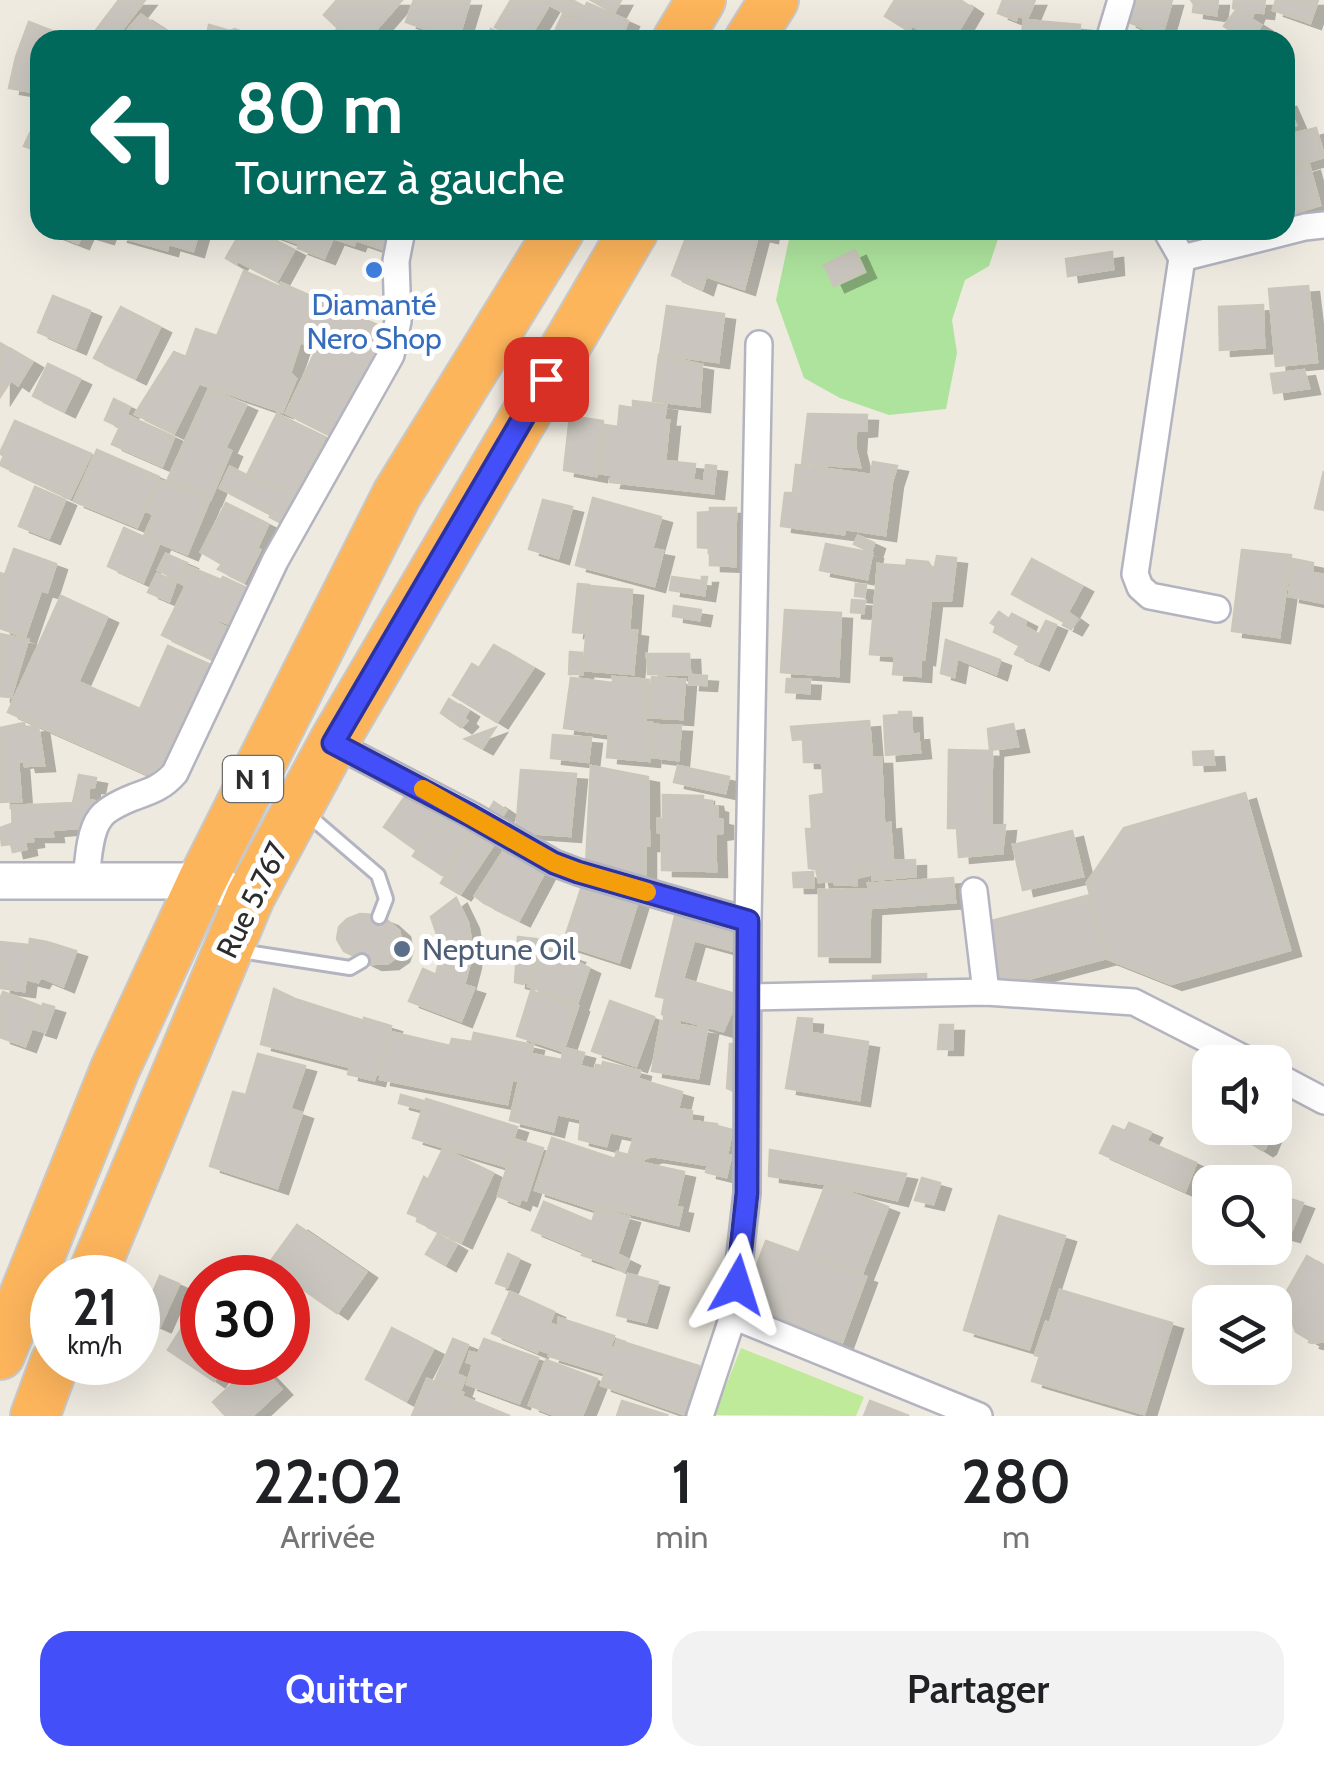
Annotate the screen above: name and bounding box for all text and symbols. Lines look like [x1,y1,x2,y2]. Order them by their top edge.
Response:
text: 80 m [235,65,403,151]
icon: left [70,70,200,200]
text: Tournez à gauche [235,151,565,205]
marker: Diamanté Nero Shop [363,259,385,281]
place label: Diamanté Nero Shop [306,286,442,357]
pin [504,337,589,422]
icon: arrive [519,352,574,407]
road number: N 1 [223,756,283,802]
street label: Rue 5.767 [208,836,296,964]
place label: Neptune Oil [422,931,576,968]
marker: Neptune Oil [391,938,413,960]
map controls [1192,1045,1292,1385]
button: sound [1192,1045,1292,1145]
button: search [1192,1165,1292,1265]
position arrow [685,1233,789,1337]
speed limit sign: 30 [180,1255,310,1385]
text: 21 [73,1277,117,1338]
button: layers [1192,1285,1292,1385]
text: km/h [68,1330,122,1360]
text: 22:02 [253,1445,403,1518]
text: 1 [671,1445,693,1518]
text: 280 [961,1445,1071,1518]
text: Arrivée [280,1517,375,1556]
text: min [656,1517,708,1556]
text: m [1002,1517,1030,1556]
button: Quitter [40,1631,652,1746]
button: Partager [672,1631,1284,1746]

